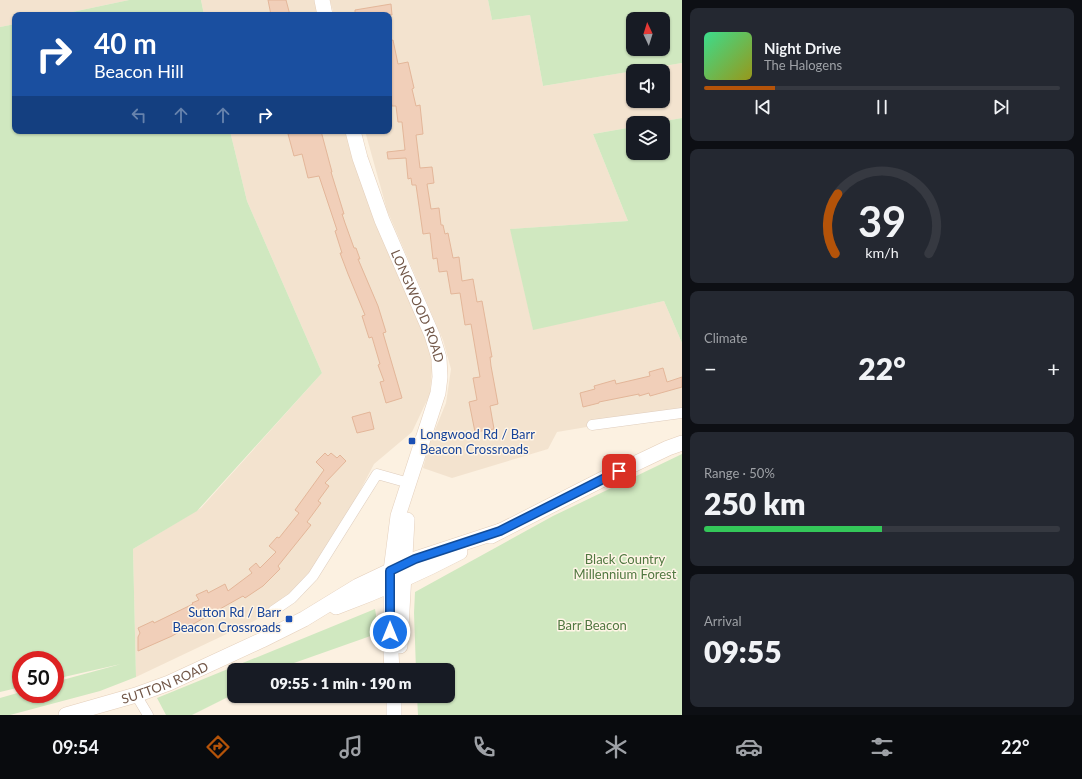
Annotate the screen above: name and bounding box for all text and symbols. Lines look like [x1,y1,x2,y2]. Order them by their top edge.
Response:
north arrow [626,12,670,56]
map controls [626,12,670,160]
text: 40 m [94,26,157,60]
icon: right [28,28,80,80]
text: Night Drive [764,39,841,57]
text: The Halogens [764,57,842,73]
text: Beacon Hill [94,60,184,82]
button: sound [626,64,670,108]
icon: previous [752,96,774,118]
icon: pause [871,96,893,118]
icon: next [990,96,1012,118]
icon: left [128,104,150,126]
icon: ahead [170,104,192,126]
icon: ahead [212,104,234,126]
icon: right [254,104,276,126]
button: layers [626,116,670,160]
text: 39 [858,196,906,246]
text: km/h [865,244,899,261]
street label: LONGWOOD ROAD [388,247,448,364]
text: Climate [704,330,747,346]
text: 22° [858,350,906,386]
text: − [704,355,717,382]
text: + [1047,355,1060,382]
place label: Longwood Rd / Barr Beacon Crossroads [420,426,535,457]
marker: Longwood Rd / Barr Beacon Crossroads [407,436,417,446]
pin [602,454,636,488]
icon: arrive [608,460,630,482]
text: Range · 50% [704,465,775,481]
text: 250 km [704,485,805,521]
park label: Black Country Millennium Forest [574,551,677,582]
place label: Sutton Rd / Barr Beacon Crossroads [172,604,281,635]
position arrow [369,611,411,653]
text: Arrival [704,613,741,629]
marker: Sutton Rd / Barr Beacon Crossroads [284,614,294,624]
park label: Barr Beacon [557,617,627,633]
text: 09:55 [704,633,782,669]
speed limit sign: 50 [12,651,64,703]
street label: SUTTON ROAD [119,658,211,707]
text: 09:55 · 1 min · 190 m [270,674,412,692]
icon: directions [204,733,232,761]
icon: music [337,733,365,761]
icon: phone [470,733,498,761]
icon: climate [602,733,630,761]
icon: car [735,733,763,761]
icon: filters [868,733,896,761]
text: 09:54 [52,736,99,758]
text: 22° [1001,736,1029,758]

